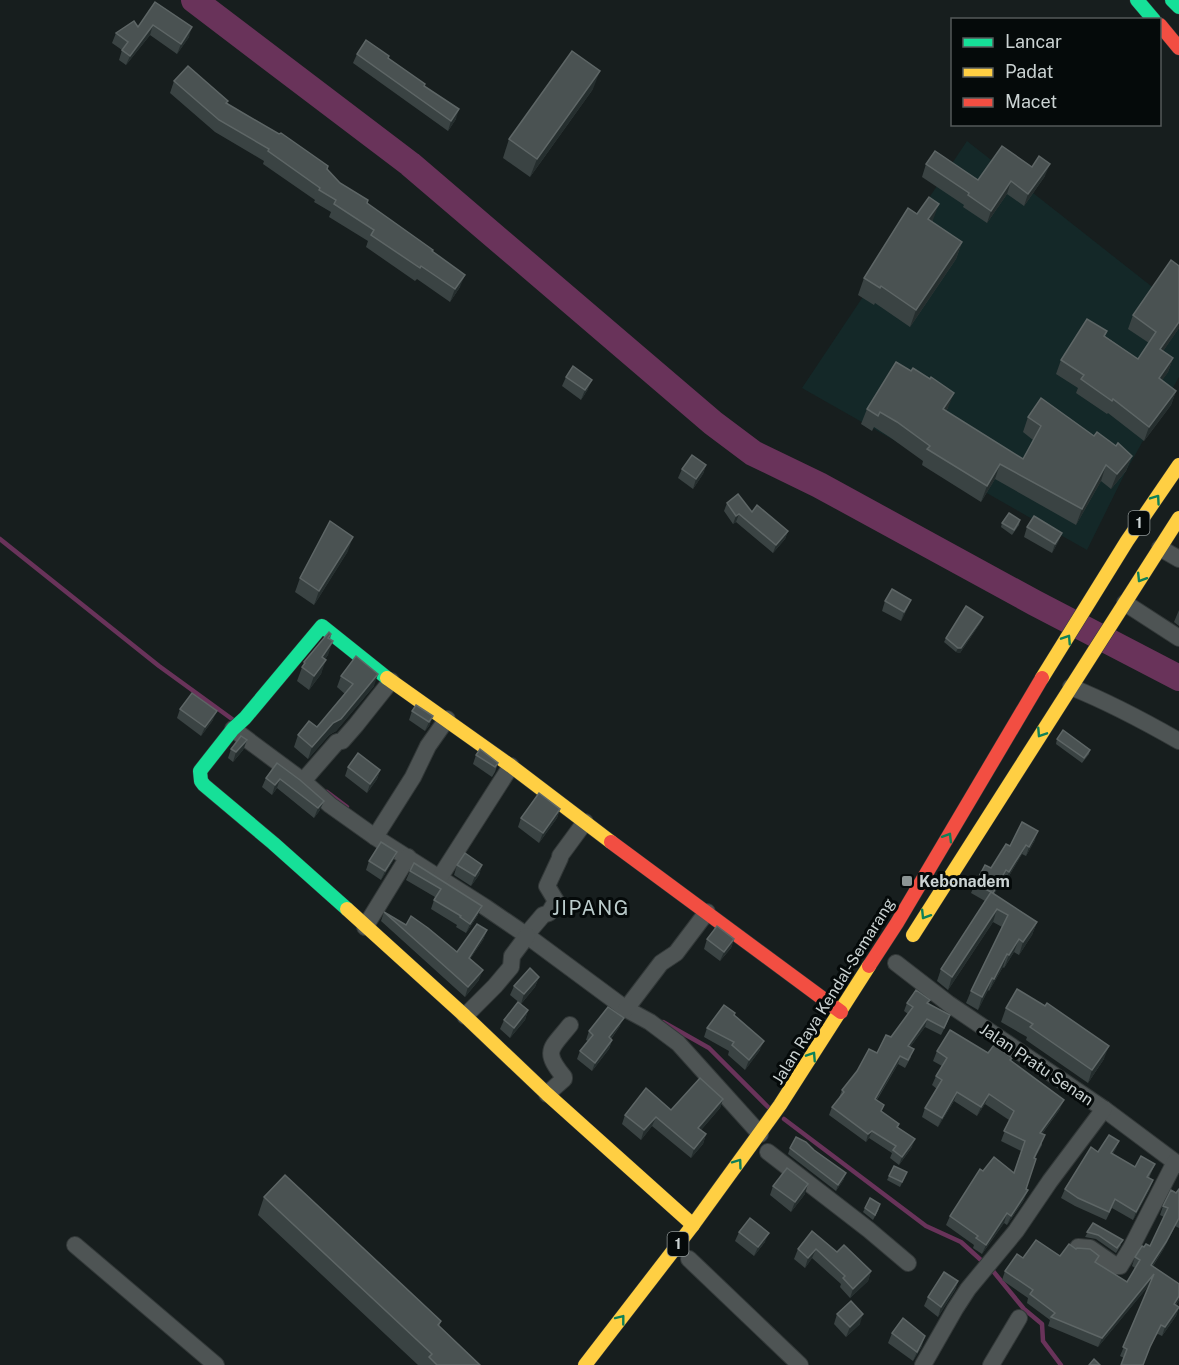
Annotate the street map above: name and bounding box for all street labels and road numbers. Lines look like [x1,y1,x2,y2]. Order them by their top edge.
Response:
road number: 1 [1128,511,1150,535]
street label: Jalan Raya Kendal-Semarang [768,895,899,1088]
street label: Jalan Pratu Senan [976,1019,1097,1109]
road number: 1 [668,1232,688,1256]

